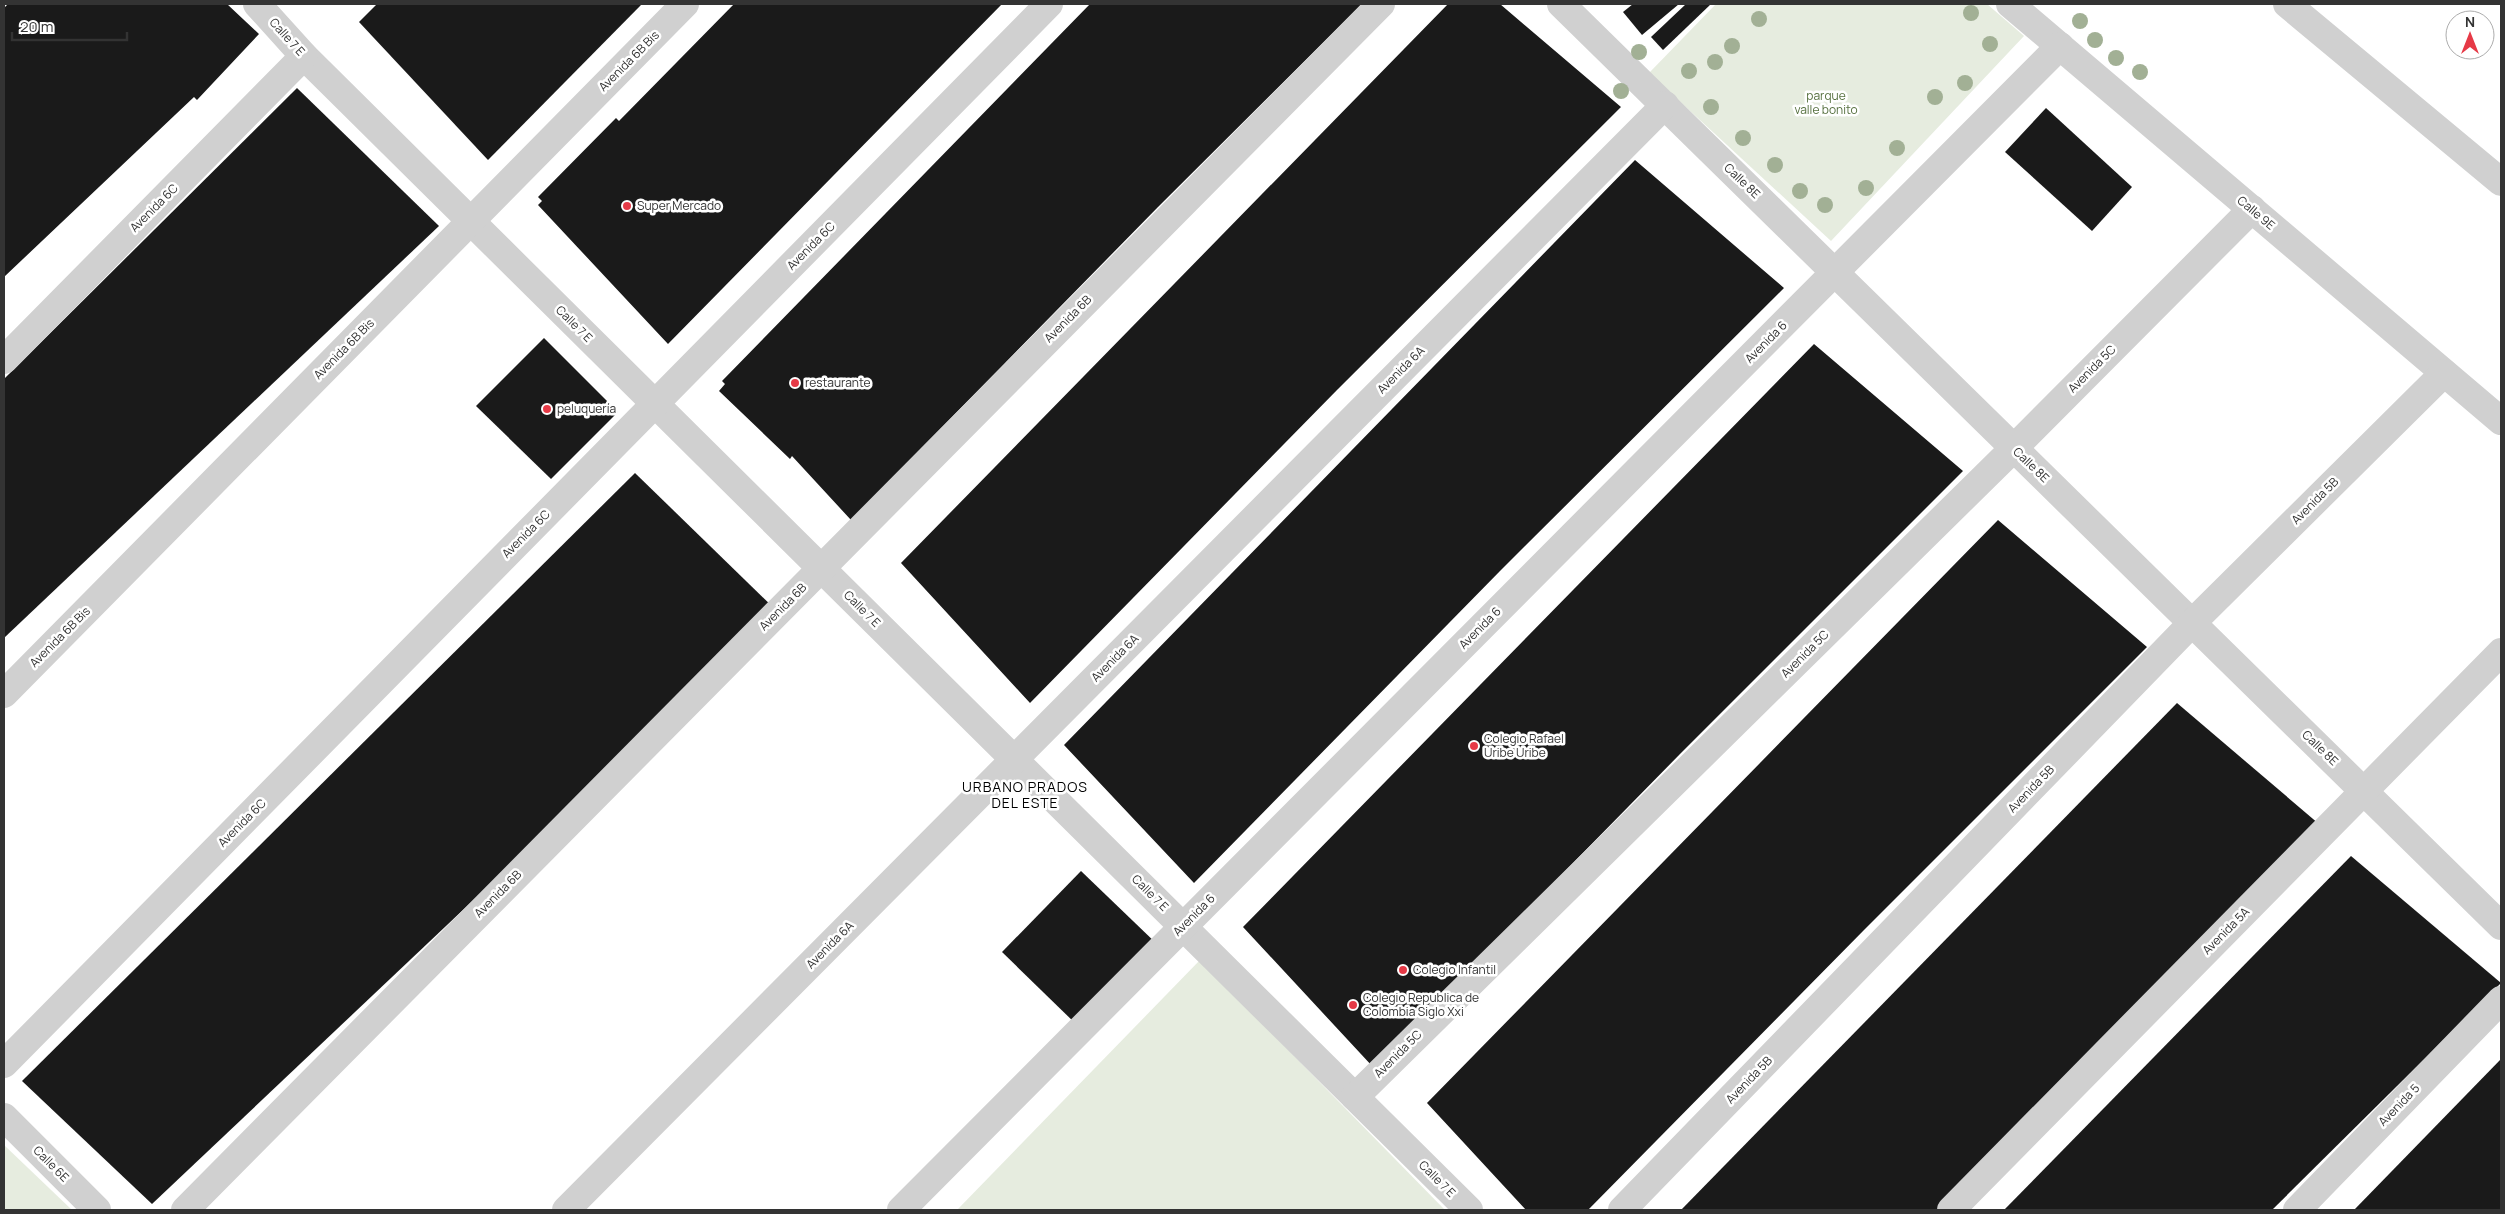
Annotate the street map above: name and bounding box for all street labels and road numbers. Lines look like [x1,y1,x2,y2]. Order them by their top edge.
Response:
street label: Calle 7 E [266,14,309,59]
street label: Avenida 6B Bis [594,26,663,95]
street label: Calle 8E [1721,159,1764,202]
street label: Avenida 6C [126,179,182,236]
street label: Calle 9E [2234,192,2279,234]
street label: Avenida 6C [783,217,839,274]
street label: Avenida 6B [1040,291,1095,346]
street label: Calle 7 E [552,302,597,346]
street label: Avenida 6B Bis [309,314,378,383]
street label: Avenida 6 [1741,317,1791,367]
street label: Avenida 5C [2064,341,2120,396]
street label: Avenida 6A [1373,342,1428,397]
street label: Calle 8E [2010,443,2053,486]
street label: Avenida 5B [2287,473,2342,528]
street label: Avenida 6C [498,505,554,562]
street label: Avenida 6B [755,579,810,634]
street label: Calle 7 E [840,587,885,631]
street label: Avenida 6B Bis [25,602,94,671]
street label: Avenida 6 [1455,603,1505,653]
street label: Avenida 5C [1777,626,1833,681]
street label: Avenida 6A [1087,630,1142,685]
street label: Calle 8E [2299,726,2342,769]
street label: Avenida 5B [2004,761,2058,816]
street label: Avenida 6C [214,794,270,851]
street label: Avenida 6B [470,866,525,921]
street label: Calle 7 E [1128,871,1173,915]
street label: Avenida 6 [1169,890,1219,940]
street label: Avenida 5A [2198,903,2253,958]
street label: Avenida 6A [802,917,857,972]
street label: Avenida 5C [1370,1026,1426,1081]
street label: Avenida 5B [1722,1052,1776,1107]
street label: Avenida 5 [2374,1080,2423,1130]
street label: Calle 6E [30,1142,73,1186]
street label: Calle 7 E [1415,1157,1460,1201]

